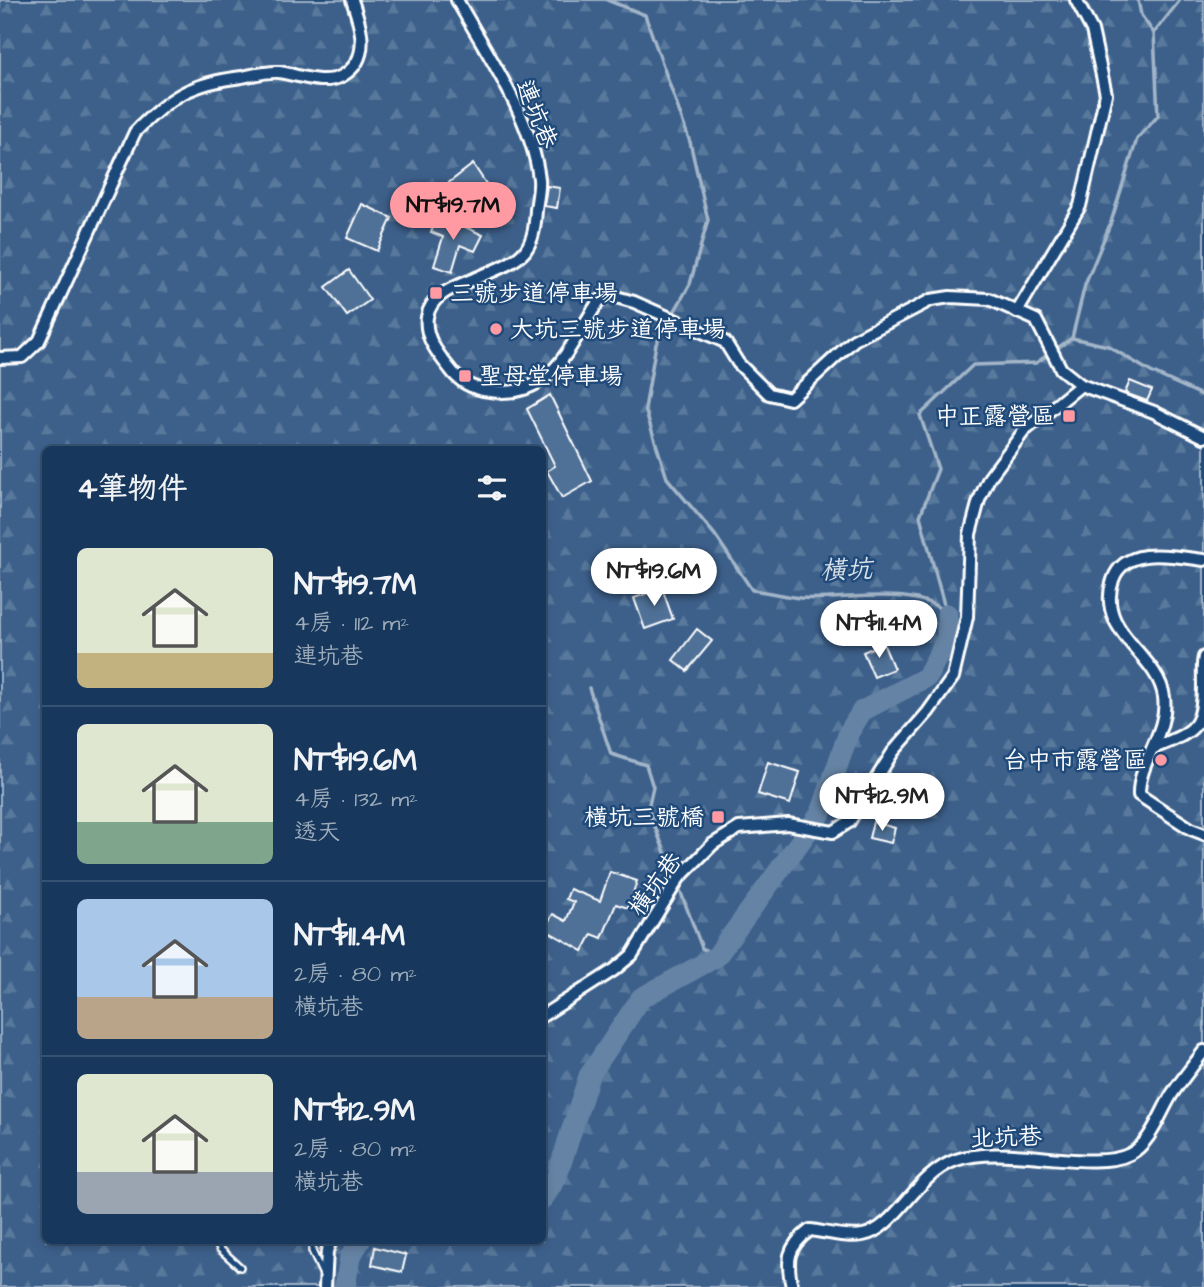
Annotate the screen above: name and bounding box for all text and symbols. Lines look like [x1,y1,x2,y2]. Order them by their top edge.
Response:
street label: 連坑巷 [507,75,565,154]
pin: NT$19.7M [381,182,525,242]
text: NT$19.7M [406,189,500,221]
place label: 三號步道停車場 [450,277,618,311]
marker: 三號步道停車場 [428,285,444,301]
place label: 大坑三號步道停車場 [510,313,726,347]
marker: 大坑三號步道停車場 [488,321,504,337]
place label: 聖母堂停車場 [479,360,623,394]
marker: 聖母堂停車場 [457,368,473,384]
place label: 中正露營區 [935,400,1055,434]
marker: 中正露營區 [1061,408,1077,424]
text: 4筆物件 [77,468,187,510]
icon: filters [473,469,511,507]
pin: NT$19.6M [582,548,726,608]
water label: 橫坑 [820,551,875,588]
text: NT$19.6M [607,555,701,587]
text: NT$19.7M [294,564,417,606]
icon: home [133,576,217,660]
pin: NT$11.4M [807,600,951,660]
text: 4房 · 112 m² [294,607,409,639]
text: NT$11.4M [836,607,922,639]
text: 連坑巷 [294,640,363,672]
text: NT$19.6M [294,740,417,782]
place label: 台中市露營區 [1003,744,1147,778]
icon: home [133,752,217,836]
marker: 台中市露營區 [1153,752,1169,768]
pin: NT$12.9M [810,774,954,833]
text: NT$12.9M [835,780,929,812]
text: 4房 · 132 m² [294,783,418,815]
place label: 橫坑三號橋 [584,801,704,835]
marker: 橫坑三號橋 [710,809,726,825]
text: 透天 [294,816,340,848]
street label: 橫坑巷 [621,845,691,924]
text: NT$11.4M [294,915,405,957]
icon: home [133,927,217,1011]
text: 2房 · 80 m² [294,958,417,990]
text: 橫坑巷 [294,991,363,1023]
text: NT$12.9M [294,1090,415,1132]
icon: home [133,1102,217,1186]
street label: 北坑巷 [969,1120,1043,1156]
text: 2房 · 80 m² [294,1133,417,1165]
text: 橫坑巷 [294,1166,363,1198]

